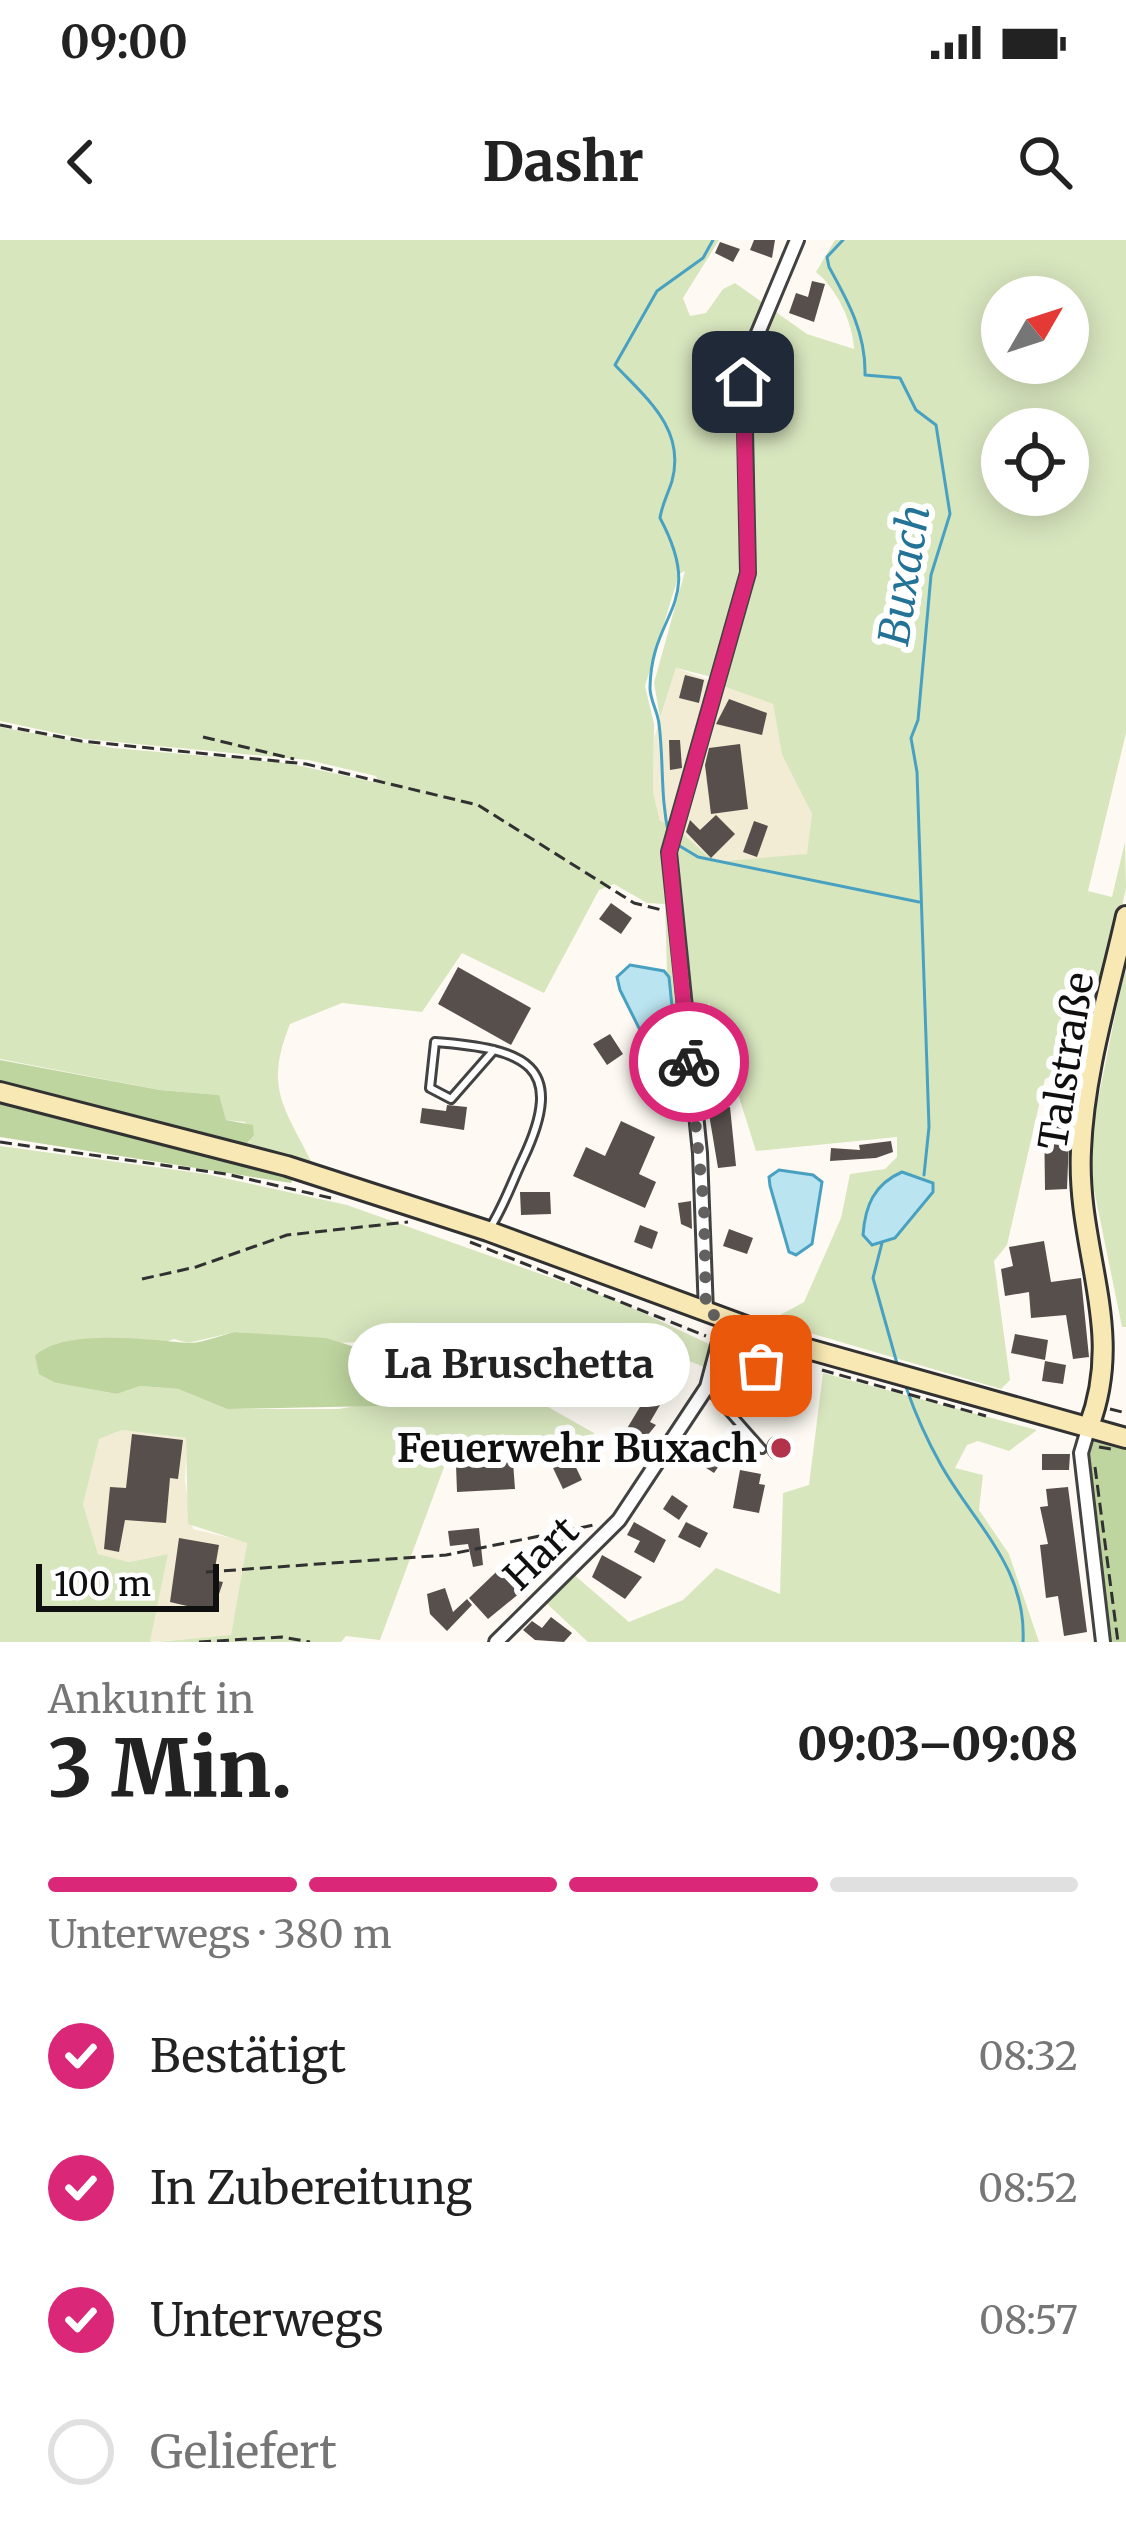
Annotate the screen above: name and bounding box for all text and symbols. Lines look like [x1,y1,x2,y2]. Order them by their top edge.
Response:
text: 09:00 [60,14,188,70]
text: Dashr [482,128,644,196]
icon: back [48,129,114,195]
icon: search [1012,129,1078,195]
north arrow [981,276,1089,384]
map controls [981,276,1089,516]
pin [692,331,794,433]
icon: home [710,349,776,415]
button: locate [981,408,1089,516]
water label: Buxach [867,501,941,649]
street label: Talstraße [1028,969,1105,1153]
courier [629,1002,749,1122]
icon: bike [656,1029,722,1095]
pin [710,1315,812,1417]
callout: La Bruschetta [347,1324,689,1408]
icon: bag [728,1333,794,1399]
text: La Bruschetta [384,1340,654,1389]
place label: Feuerwehr Buxach [397,1424,757,1473]
marker: Feuerwehr Buxach [768,1435,794,1461]
street label: Hart [494,1506,589,1600]
scale bar [36,1558,219,1611]
text: 100 m [54,1564,151,1605]
text: Ankunft in [48,1675,254,1724]
text: 09:03–09:08 [797,1716,1078,1772]
text: 3 Min. [48,1720,293,1818]
text: Unterwegs · 380 m [48,1910,392,1959]
icon: check [48,2023,114,2089]
text: Bestätigt [150,2028,346,2084]
text: 08:32 [978,2032,1078,2081]
icon: check [48,2155,114,2221]
text: In Zubereitung [150,2160,472,2216]
text: 08:52 [978,2164,1078,2213]
icon: check [48,2287,114,2353]
text: Unterwegs [150,2292,384,2348]
text: 08:57 [979,2296,1078,2345]
text: Geliefert [150,2424,337,2480]

